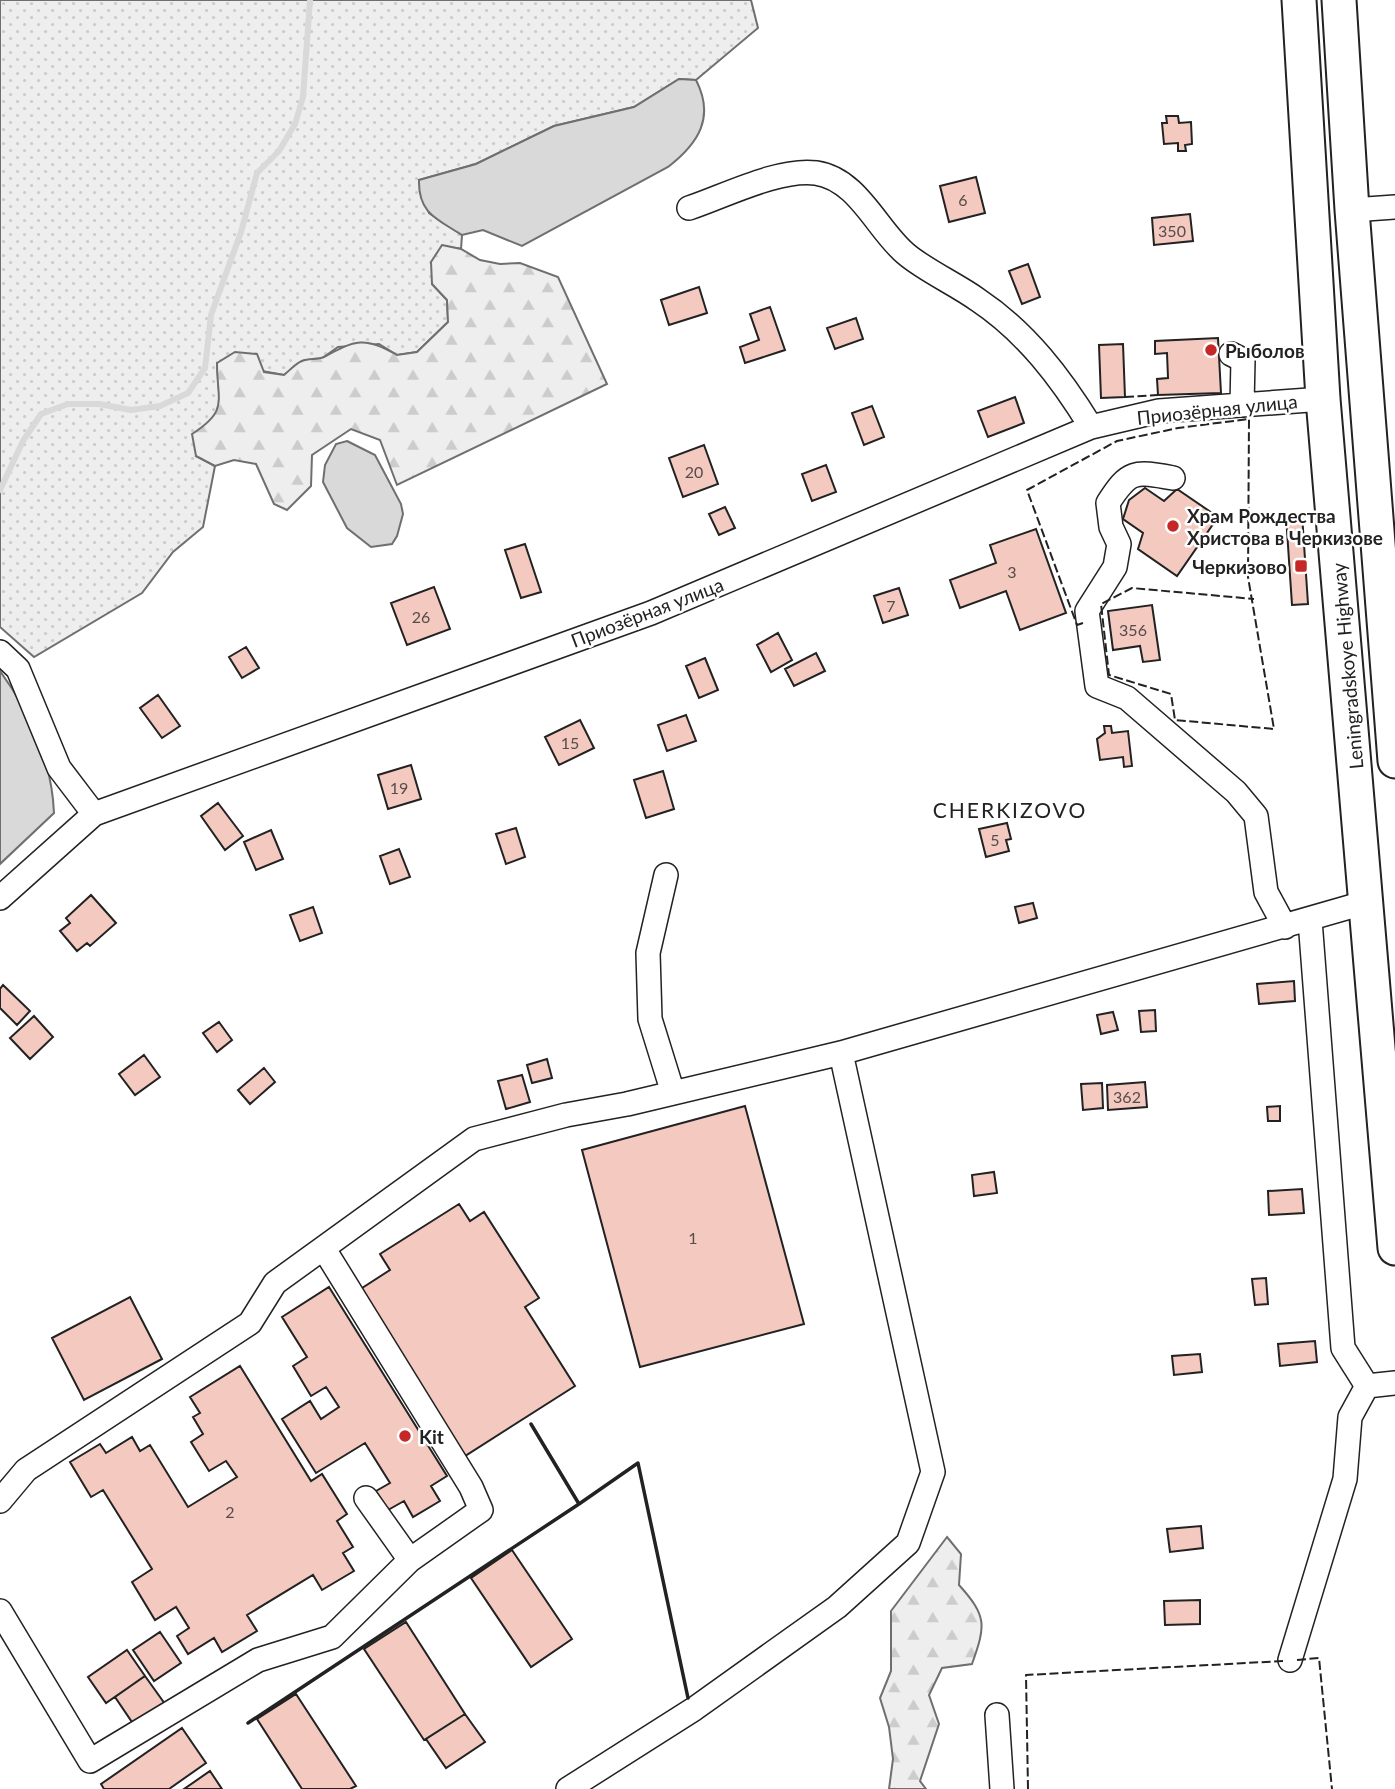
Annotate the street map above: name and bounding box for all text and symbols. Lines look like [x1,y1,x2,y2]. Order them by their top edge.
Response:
house number: 6 [958,190,968,209]
house number: 350 [1158,221,1186,240]
place label: Рыболов [1225,339,1304,362]
marker: Рыболов [1203,342,1219,358]
street label: Приозёрная улица [1136,389,1298,429]
house number: 20 [685,462,703,481]
place label: Храм Рождества Христова в Черкизове [1187,504,1383,549]
marker: Храм Рождества Христова в Черкизове [1165,518,1181,534]
place label: Черкизово [1192,555,1287,578]
marker: Черкизово [1293,558,1309,574]
house number: 3 [1007,562,1017,581]
street label: Leningradskoye Highway [1327,562,1367,770]
street label: Приозёрная улица [568,572,726,652]
house number: 7 [886,596,896,615]
house number: 26 [412,607,430,626]
house number: 356 [1119,620,1147,639]
house number: 15 [561,733,579,752]
house number: 19 [390,778,408,797]
district label: CHERKIZOVO [933,797,1087,822]
house number: 5 [990,830,1000,849]
house number: 362 [1113,1087,1141,1106]
house number: 1 [688,1228,698,1247]
place label: Kit [419,1425,444,1448]
marker: Kit [397,1428,413,1444]
house number: 2 [225,1502,235,1521]

